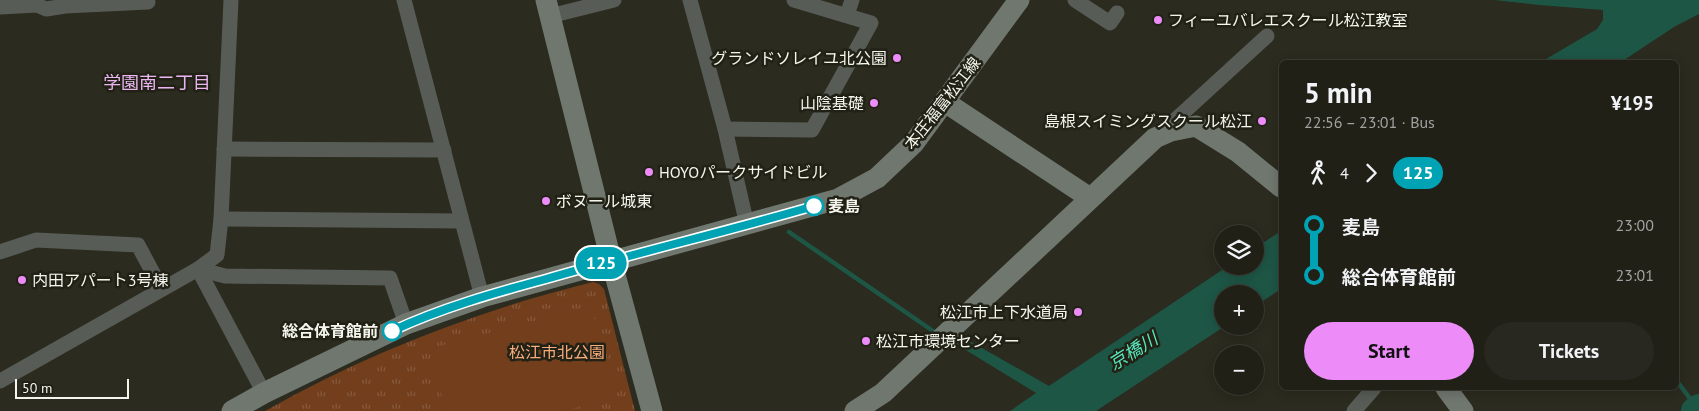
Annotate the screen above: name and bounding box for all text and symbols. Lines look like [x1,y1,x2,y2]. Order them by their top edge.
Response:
place label: フィーユバレエスクール松江教室 [1168,10,1408,30]
marker: フィーユバレエスクール松江教室 [1152,14,1164,26]
place label: グランドソレイユ北公園 [711,48,887,68]
marker: グランドソレイユ北公園 [891,52,903,64]
street label: 本庄福富松江線 [900,53,984,153]
district label: 学園南二丁目 [103,71,211,94]
text: 5 min [1304,74,1372,111]
text: ¥195 [1611,91,1654,115]
place label: 山陰基礎 [800,93,864,113]
marker: 山陰基礎 [868,97,880,109]
place label: 島根スイミングスクール松江 [1044,111,1252,131]
text: 22:56 – 23:01 · Bus [1304,112,1435,132]
marker: 島根スイミングスクール松江 [1256,115,1268,127]
icon: walk [1304,159,1332,187]
icon: forward [1357,159,1385,187]
text: 125 [1403,161,1433,184]
place label: HOYOパークサイドビル [659,162,827,182]
text: 4 [1340,163,1349,183]
marker: HOYOパークサイドビル [643,166,655,178]
place label: ボヌール城東 [556,191,652,211]
marker: ボヌール城東 [540,195,552,207]
marker: 麦島 [804,196,824,216]
place label: 麦島 [828,196,860,216]
text: 麦島 [1342,215,1380,239]
text: 23:00 [1616,215,1654,235]
map controls [1214,225,1264,395]
button: layers [1214,225,1264,275]
line badge: 125 [572,247,630,279]
text: 125 [586,251,616,274]
text: 総合体育館前 [1342,265,1456,289]
text: 23:01 [1616,265,1654,285]
place label: 内田アパート3号棟 [32,270,168,290]
marker: 内田アパート3号棟 [16,274,28,286]
button: + [1214,285,1264,335]
place label: 松江市上下水道局 [940,302,1068,322]
marker: 松江市上下水道局 [1072,306,1084,318]
place label: 総合体育館前 [282,321,378,341]
marker: 総合体育館前 [382,321,402,341]
button: Start [1304,322,1474,380]
button: Tickets [1484,322,1654,380]
water label: 京橋川 [1104,326,1164,375]
place label: 松江市環境センター [876,331,1020,351]
marker: 松江市環境センター [860,335,872,347]
park label: 松江市北公園 [509,342,605,362]
button: − [1214,345,1264,395]
scale bar [15,376,129,399]
text: 50 m [22,379,52,397]

